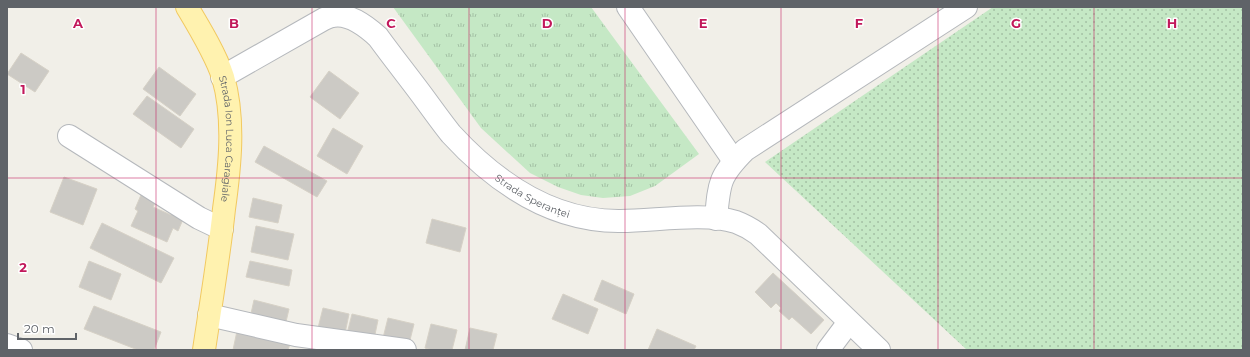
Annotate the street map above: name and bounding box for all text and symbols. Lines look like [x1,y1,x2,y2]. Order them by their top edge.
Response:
text: A [72,15,84,31]
text: B [229,15,239,31]
text: C [386,15,396,31]
text: D [542,15,553,31]
text: E [699,15,708,31]
text: F [855,15,863,31]
text: G [1011,15,1021,31]
text: H [1167,15,1177,31]
street label: Strada Ion Luca Caragiale [216,74,236,203]
text: 1 [20,81,26,97]
street label: Strada Speranței [492,171,571,221]
text: 2 [19,259,27,275]
scale bar [18,315,76,341]
text: 20 m [24,321,55,336]

